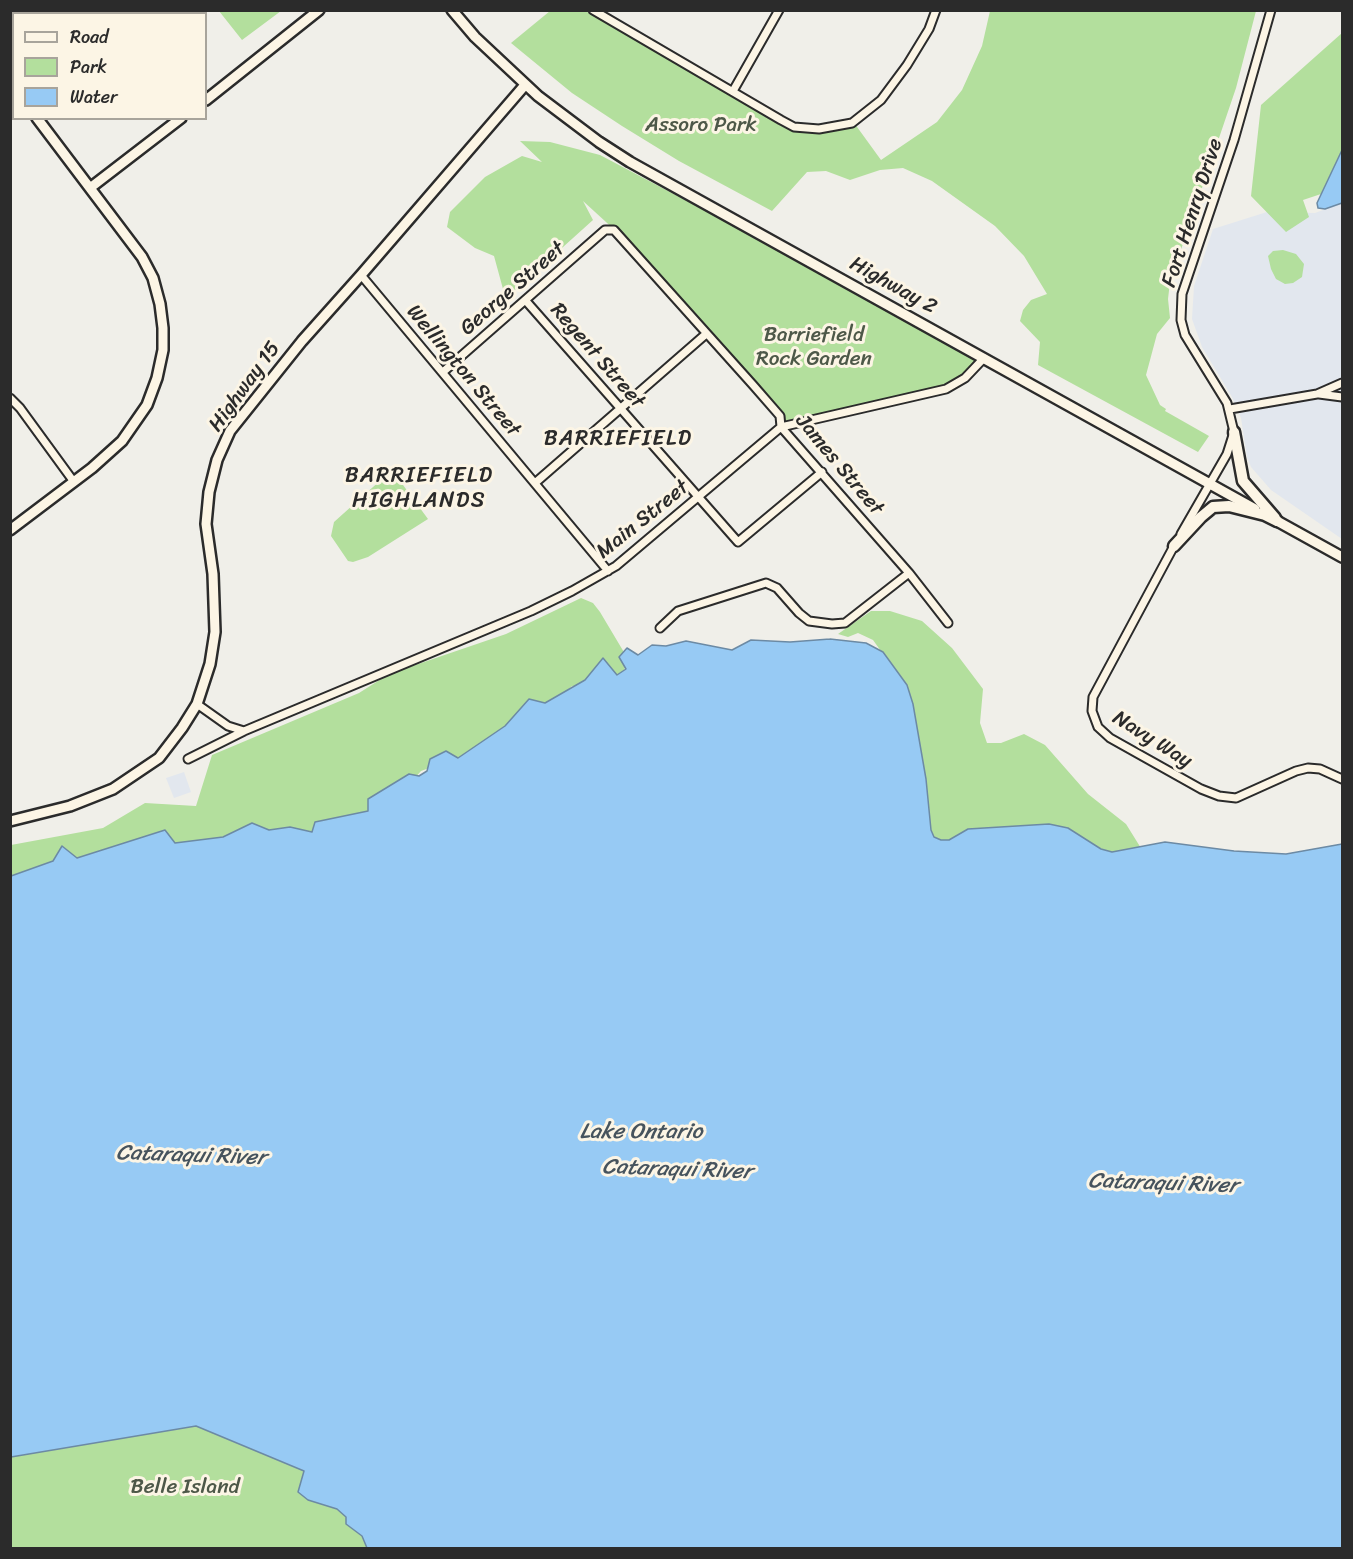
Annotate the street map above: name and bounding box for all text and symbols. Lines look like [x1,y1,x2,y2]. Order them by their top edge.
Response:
legend [12,12,207,120]
text: Road [70,21,109,53]
text: Park [70,51,107,83]
text: Water [70,81,117,113]
park label: Assoro Park [645,113,757,139]
street label: Fort Henry Drive [1157,136,1229,290]
street label: George Street [456,237,570,341]
street label: Highway 2 [845,252,941,320]
street label: Regent Street [544,298,650,414]
street label: Wellington Street [401,300,525,442]
park label: Barriefield Rock Garden [756,323,872,373]
street label: Highway 15 [204,337,286,437]
street label: James Street [790,410,888,520]
district label: BARRIEFIELD [545,426,691,452]
district label: BARRIEFIELD HIGHLANDS [346,463,492,514]
street label: Main Street [592,475,694,565]
street label: Navy Way [1108,706,1196,774]
water label: Lake Ontario [580,1119,702,1145]
water label: Cataraqui River [116,1140,266,1172]
water label: Cataraqui River [602,1154,752,1186]
water label: Cataraqui River [1088,1168,1238,1200]
park label: Belle Island [130,1475,240,1501]

